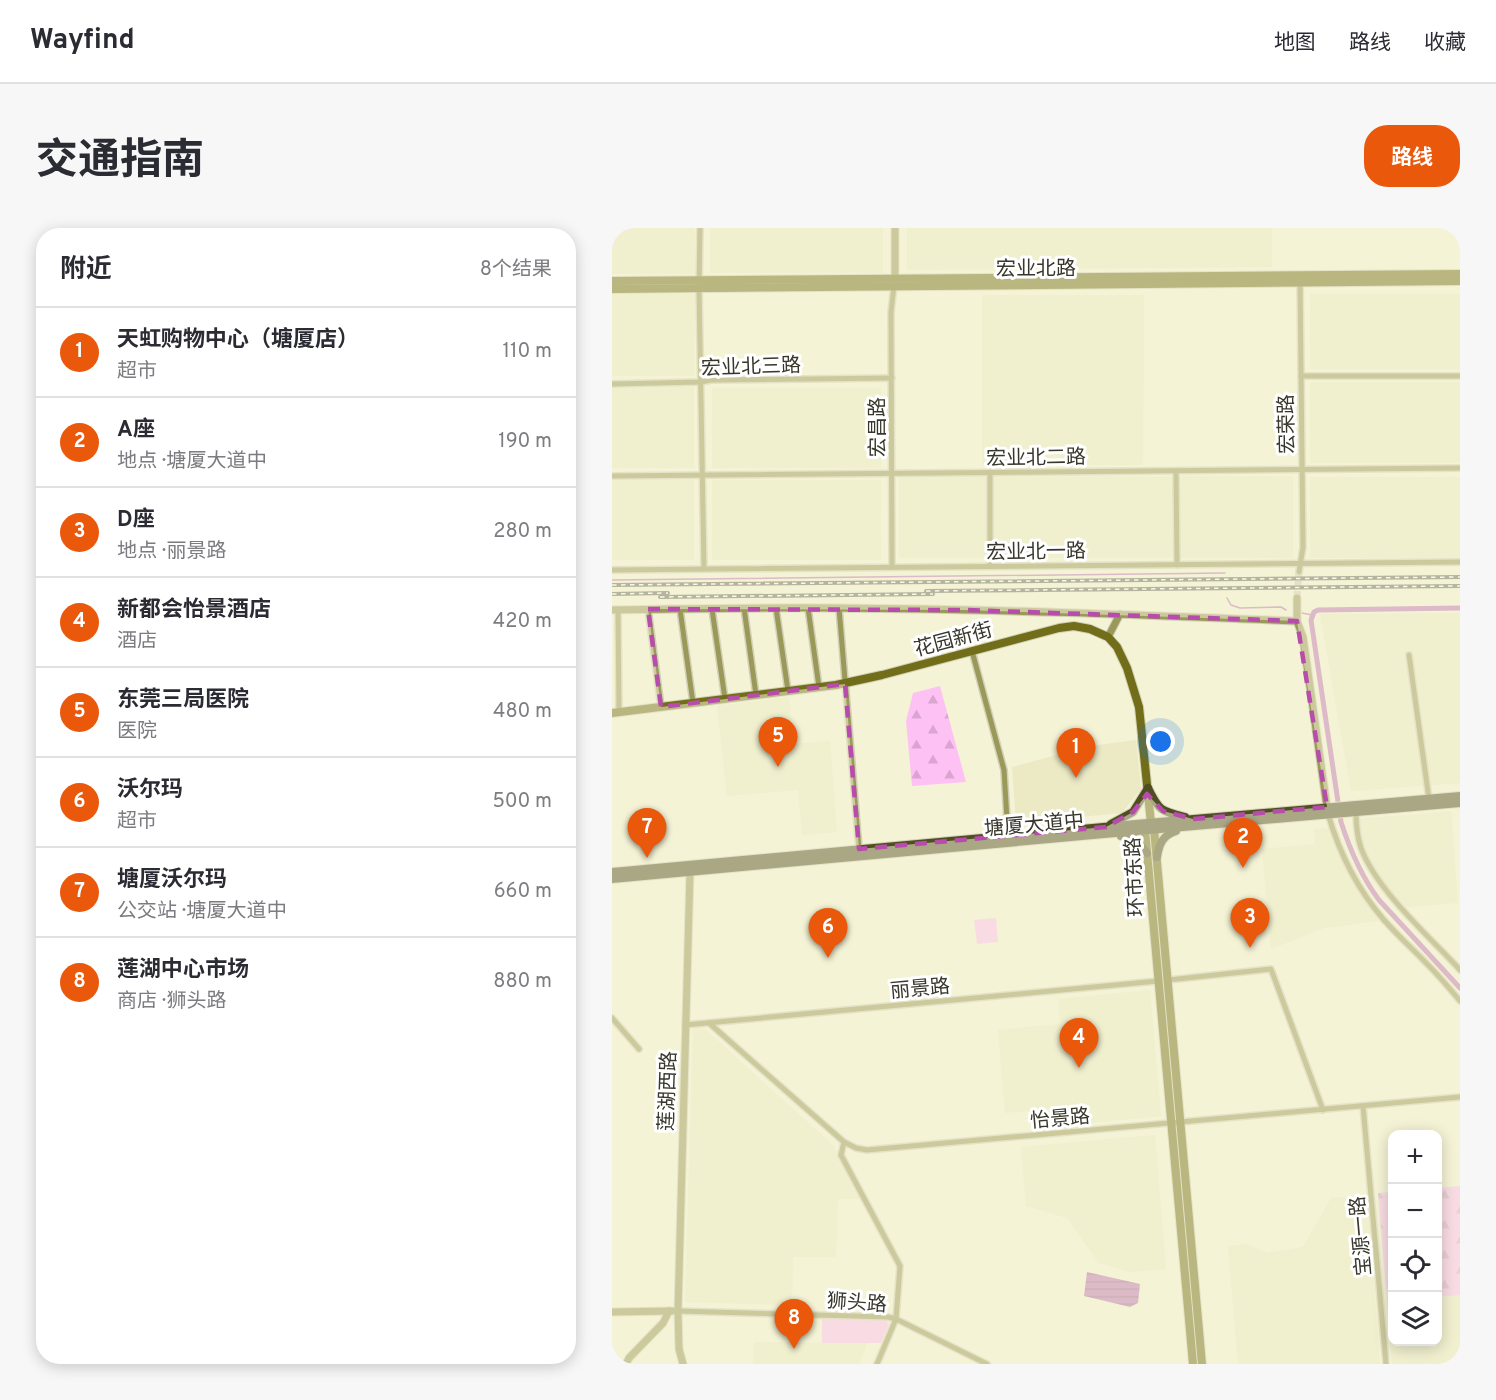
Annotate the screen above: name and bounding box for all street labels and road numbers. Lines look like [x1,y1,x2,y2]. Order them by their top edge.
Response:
street label: 宏业北路 [996,257,1076,283]
street label: 宏业北三路 [701,353,801,383]
street label: 宏荣路 [1274,394,1302,454]
street label: 宏昌路 [866,397,892,457]
street label: 宏业北二路 [986,445,1086,473]
street label: 宏业北一路 [986,539,1086,567]
street label: 花园新街 [912,618,996,664]
street label: 塘厦大道中 [983,809,1085,843]
street label: 环市东路 [1121,836,1151,918]
street label: 丽景路 [889,974,951,1006]
street label: 莲湖西路 [655,1051,683,1131]
street label: 怡景路 [1029,1104,1091,1136]
street label: 宝源一路 [1346,1195,1378,1277]
street label: 狮头路 [826,1289,888,1319]

